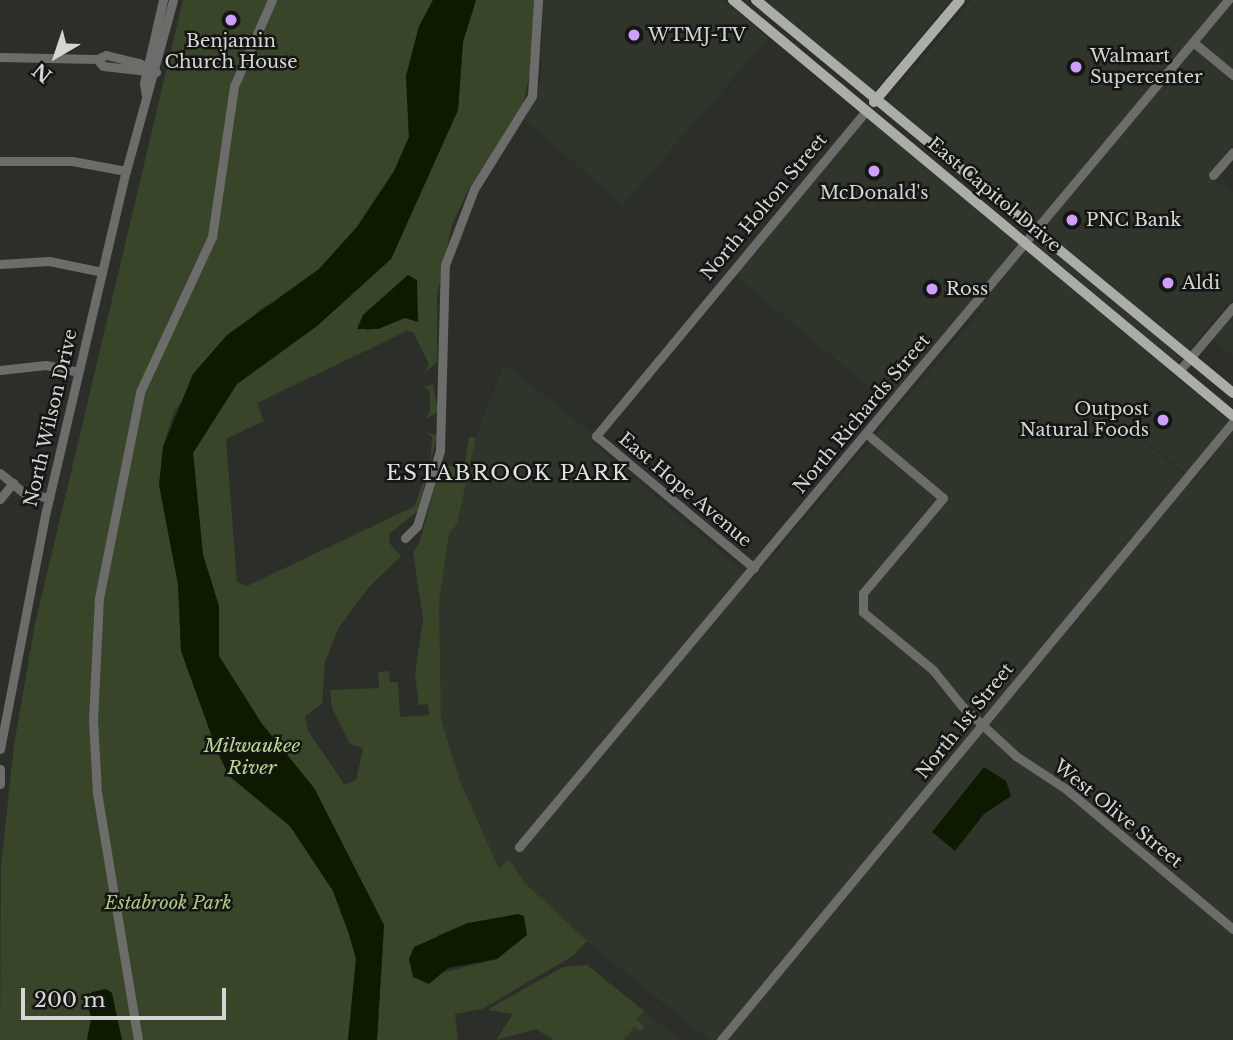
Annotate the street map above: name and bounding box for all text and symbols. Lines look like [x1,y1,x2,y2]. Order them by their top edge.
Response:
marker: Benjamin Church House [223,12,239,28]
north arrow [21,21,91,91]
place label: WTMJ-TV [648,24,746,46]
marker: WTMJ-TV [626,27,642,43]
place label: Benjamin Church House [165,31,297,74]
place label: Walmart Supercenter [1090,46,1203,88]
text: N [28,58,57,87]
marker: Walmart Supercenter [1068,59,1084,75]
street label: North Holton Street [696,129,832,285]
street label: East Capitol Drive [923,133,1065,257]
marker: McDonald's [866,163,882,179]
place label: McDonald's [820,182,928,204]
place label: PNC Bank [1086,209,1181,231]
marker: PNC Bank [1064,212,1080,228]
place label: Aldi [1182,272,1220,294]
marker: Aldi [1160,275,1176,291]
place label: Ross [946,278,988,300]
marker: Ross [924,281,940,297]
street label: North Wilson Drive [20,327,82,509]
street label: North Richards Street [789,330,935,498]
place label: Outpost Natural Foods [1020,399,1149,442]
marker: Outpost Natural Foods [1155,412,1171,428]
street label: East Hope Avenue [614,428,756,552]
district label: ESTABROOK PARK [388,460,628,486]
street label: North 1st Street [912,659,1018,783]
water label: Milwaukee River [204,735,300,779]
street label: West Olive Street [1049,756,1187,872]
park label: Estabrook Park [104,892,232,914]
scale bar [24,974,229,1018]
text: 200 m [34,987,105,1013]

